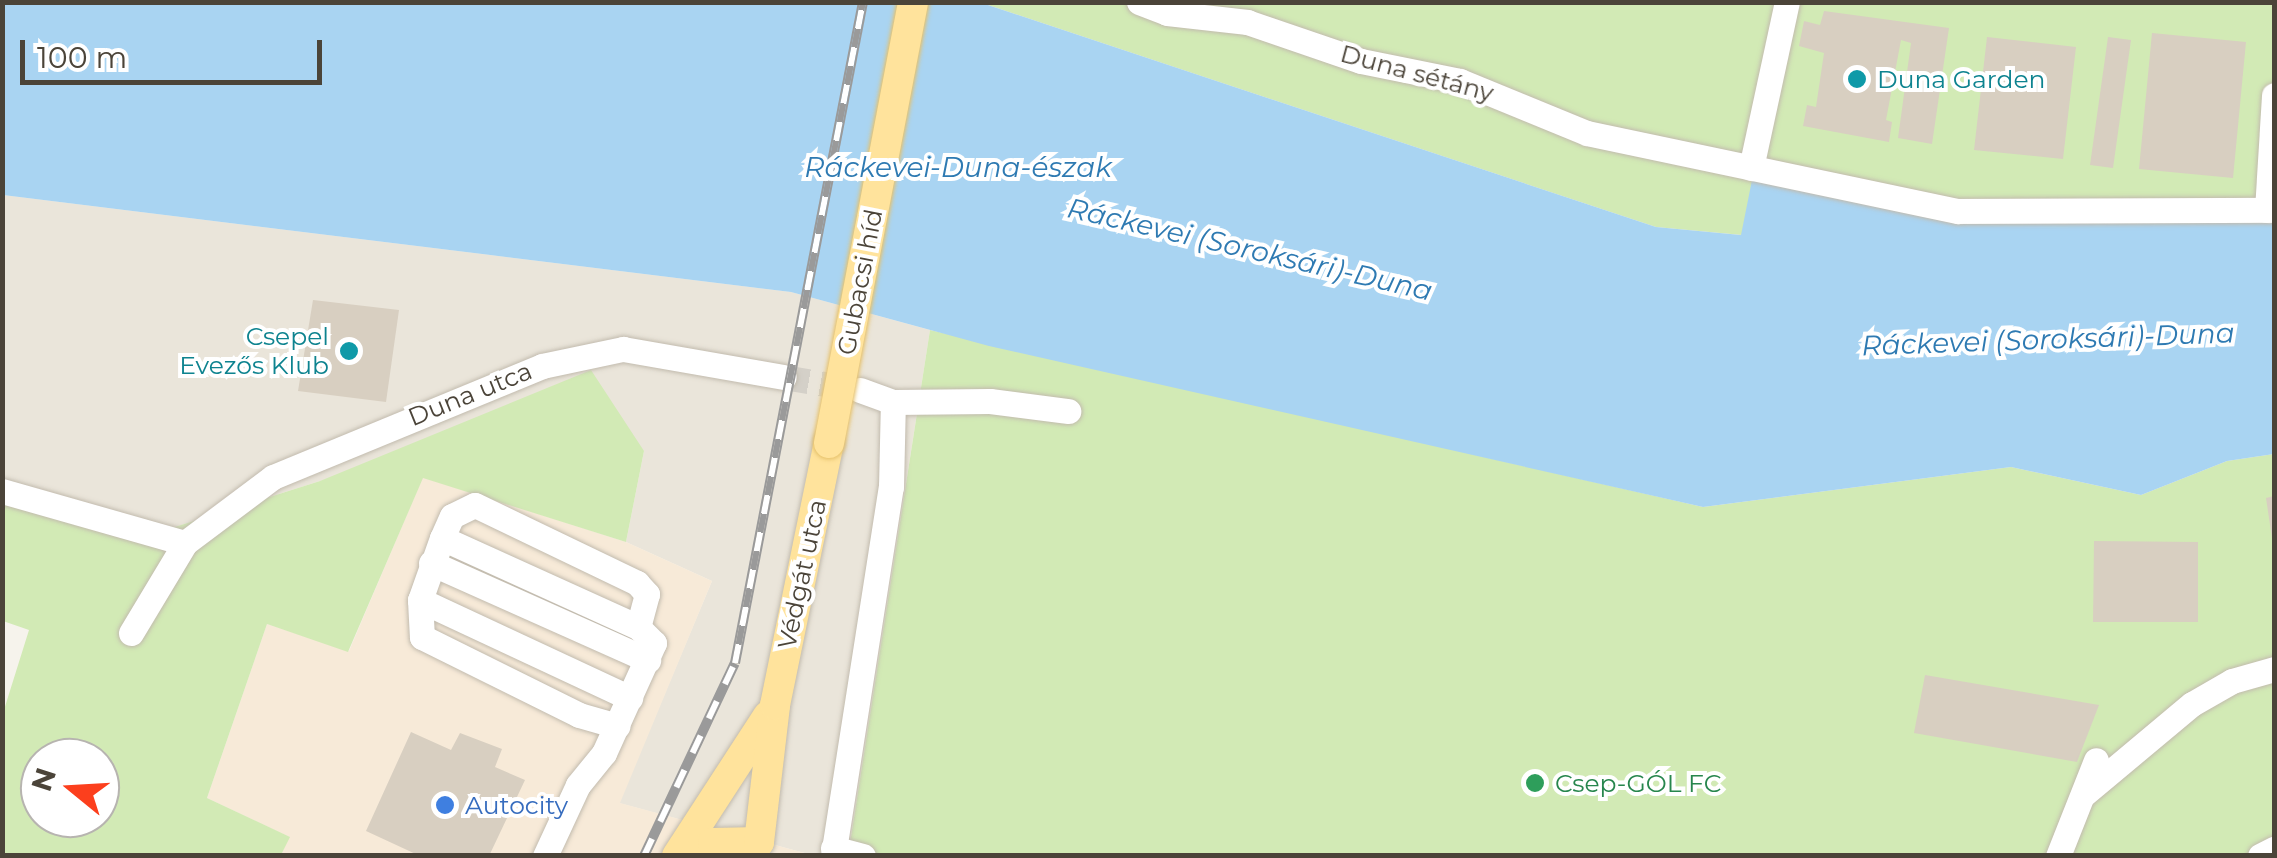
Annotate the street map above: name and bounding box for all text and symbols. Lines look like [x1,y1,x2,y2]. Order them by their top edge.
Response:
scale bar [25,20,328,82]
street label: Duna sétány [1337,38,1497,108]
text: 100 m [37,39,127,76]
place label: Duna Garden [1877,64,2045,94]
marker: Duna Garden [1846,68,1868,90]
water label: Ráckevei-Duna-észak [804,150,1112,184]
water label: Ráckevei (Soroksári)-Duna [1064,191,1436,307]
street label: Gubacsi híd [831,207,889,357]
water label: Ráckevei (Soroksári)-Duna [1861,316,2235,362]
place label: Csepel Evezős Klub [179,322,329,381]
marker: Csepel Evezős Klub [338,340,360,362]
street label: Duna utca [404,356,536,432]
street label: Védgát utca [772,497,832,651]
north arrow [20,738,120,838]
text: N [24,763,63,795]
place label: Csep-GÓL FC [1555,768,1721,798]
marker: Csep-GÓL FC [1524,772,1546,794]
place label: Autocity [465,790,568,820]
marker: Autocity [434,794,456,816]

